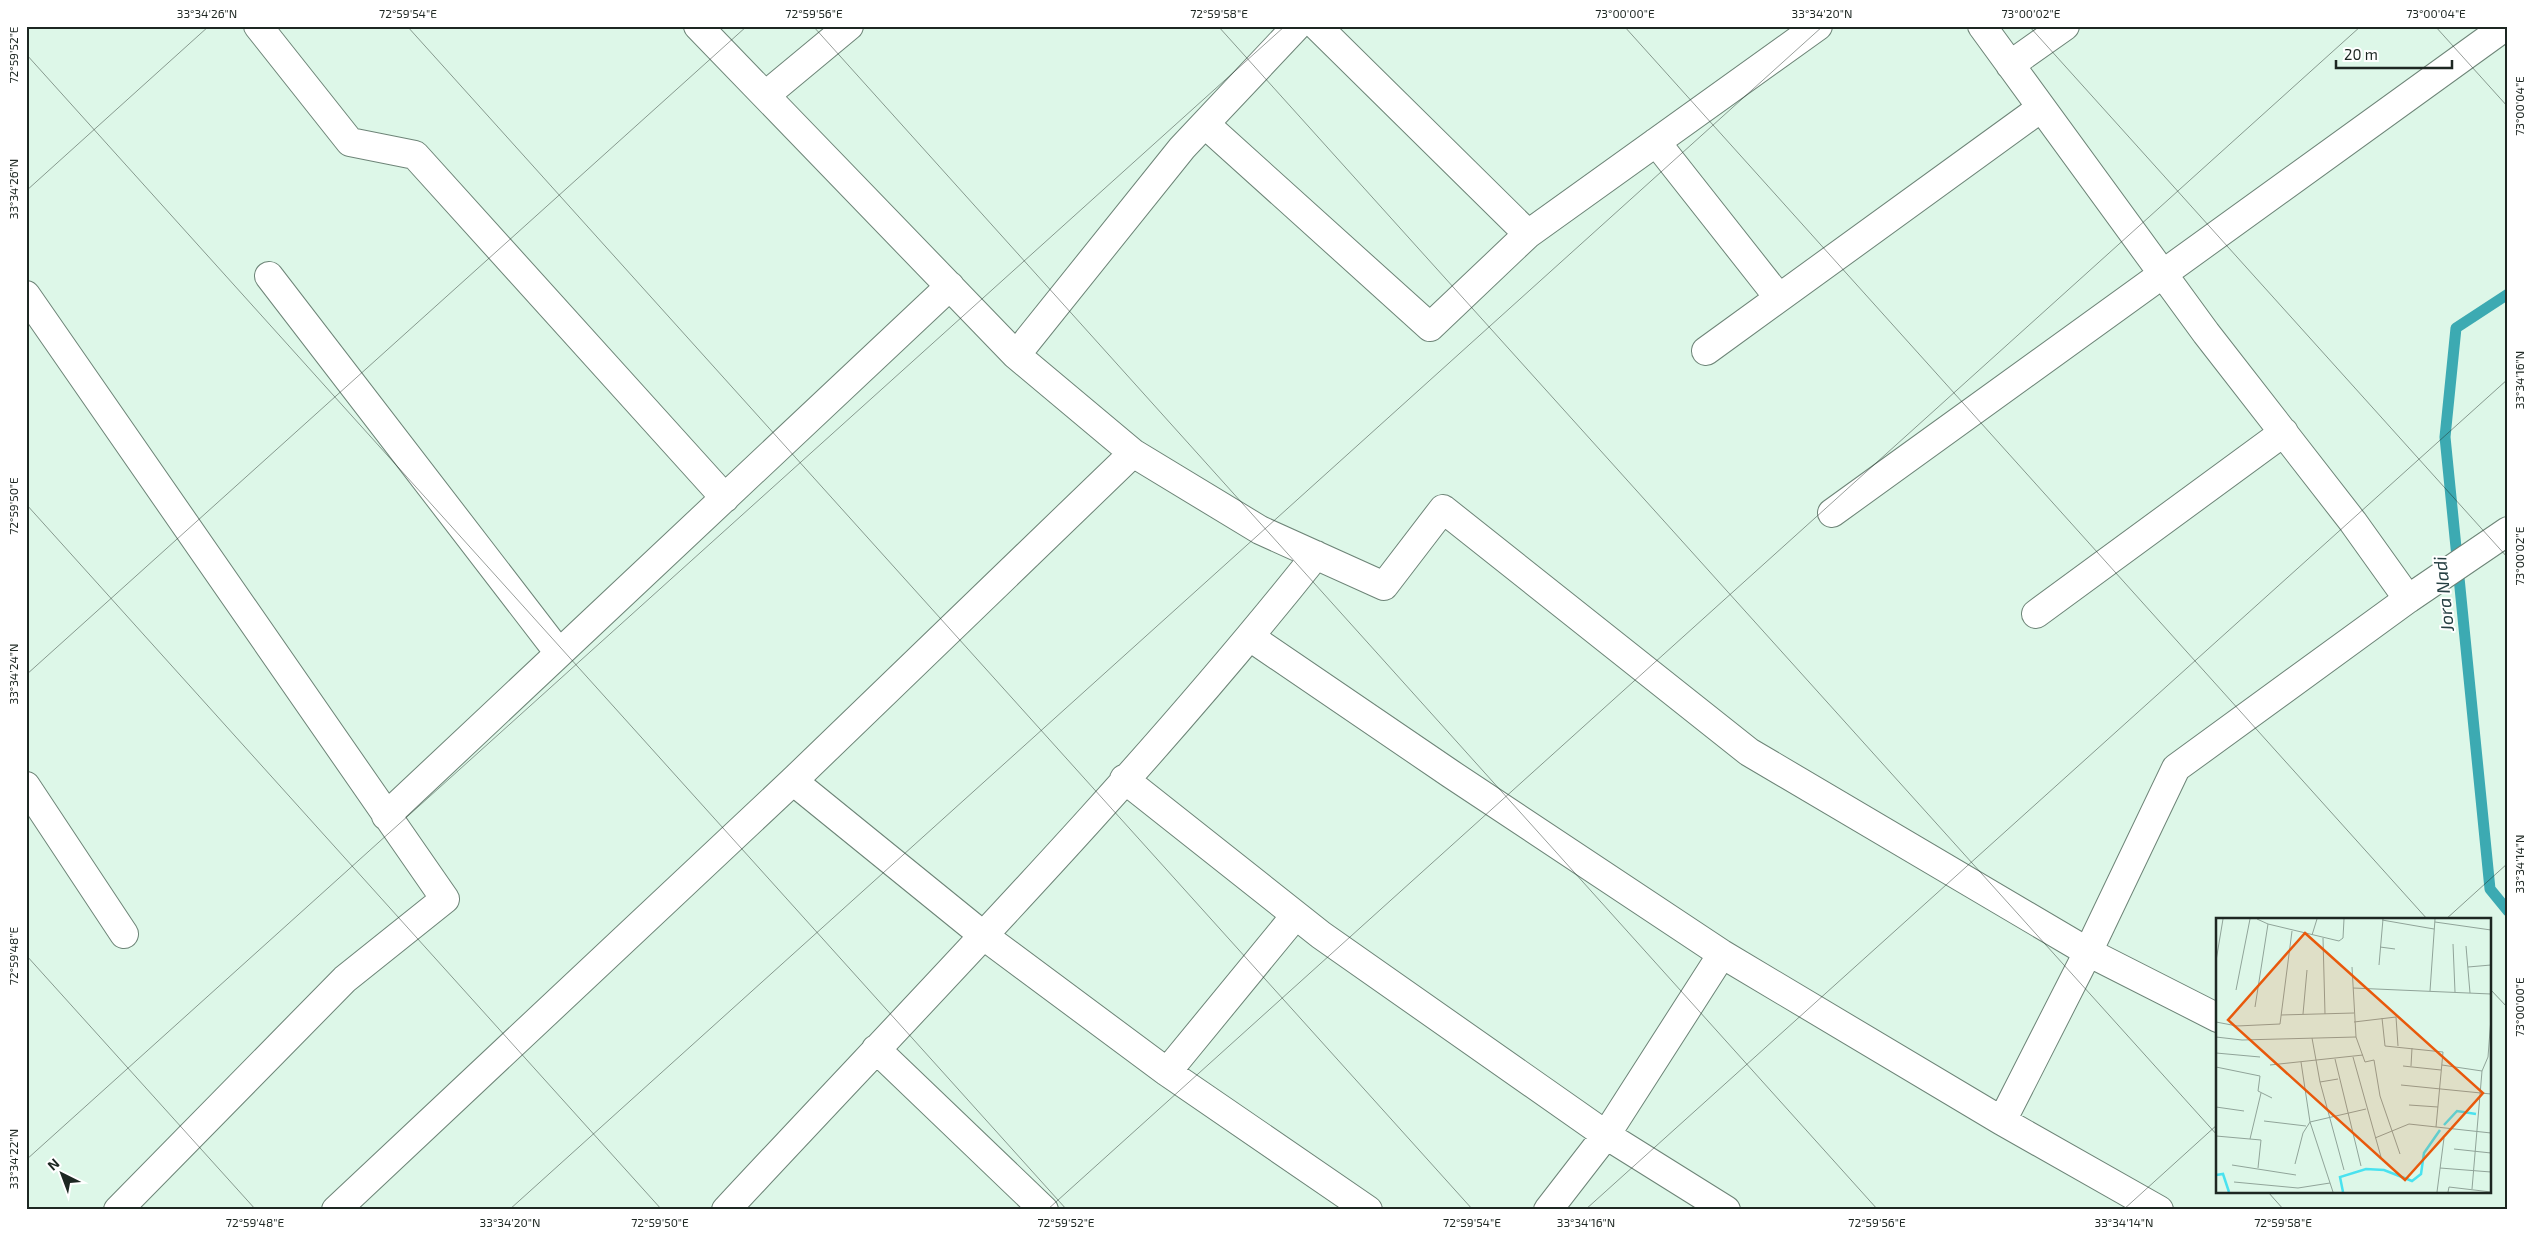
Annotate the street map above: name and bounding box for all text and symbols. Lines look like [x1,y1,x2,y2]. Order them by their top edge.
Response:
text: 33°34'26"N [177,6,237,20]
text: 72°59'54"E [379,6,437,20]
text: 72°59'56"E [785,6,843,20]
text: 72°59'58"E [1190,6,1248,20]
text: 73°00'00"E [1595,6,1655,20]
text: 33°34'20"N [1792,6,1852,20]
text: 73°00'02"E [2001,6,2061,20]
text: 73°00'04"E [2406,6,2466,20]
text: 72°59'52"E [6,26,20,84]
scale bar [2336,38,2453,70]
text: 20 m [2344,45,2378,63]
text: 73°00'04"E [2512,76,2526,136]
text: 33°34'26"N [6,159,20,219]
text: 33°34'16"N [2512,351,2526,409]
text: 72°59'50"E [6,477,20,535]
text: 73°00'02"E [2512,526,2526,586]
water label: Jora Nadi [2428,555,2458,634]
text: 33°34'24"N [6,644,20,705]
text: 33°34'14"N [2512,834,2526,894]
inset map [2216,918,2492,1194]
text: 72°59'48"E [6,927,20,985]
text: 73°00'00"E [2512,977,2526,1037]
text: 33°34'22"N [6,1129,20,1189]
north arrow [38,1148,88,1198]
text: N [44,1154,62,1174]
text: 72°59'48"E [226,1215,284,1229]
text: 33°34'20"N [480,1215,540,1229]
text: 72°59'50"E [631,1215,689,1229]
text: 72°59'52"E [1037,1215,1095,1229]
text: 72°59'54"E [1443,1215,1501,1229]
text: 33°34'16"N [1557,1215,1615,1229]
text: 72°59'56"E [1848,1215,1906,1229]
text: 33°34'14"N [2094,1215,2154,1229]
text: 72°59'58"E [2254,1215,2312,1229]

